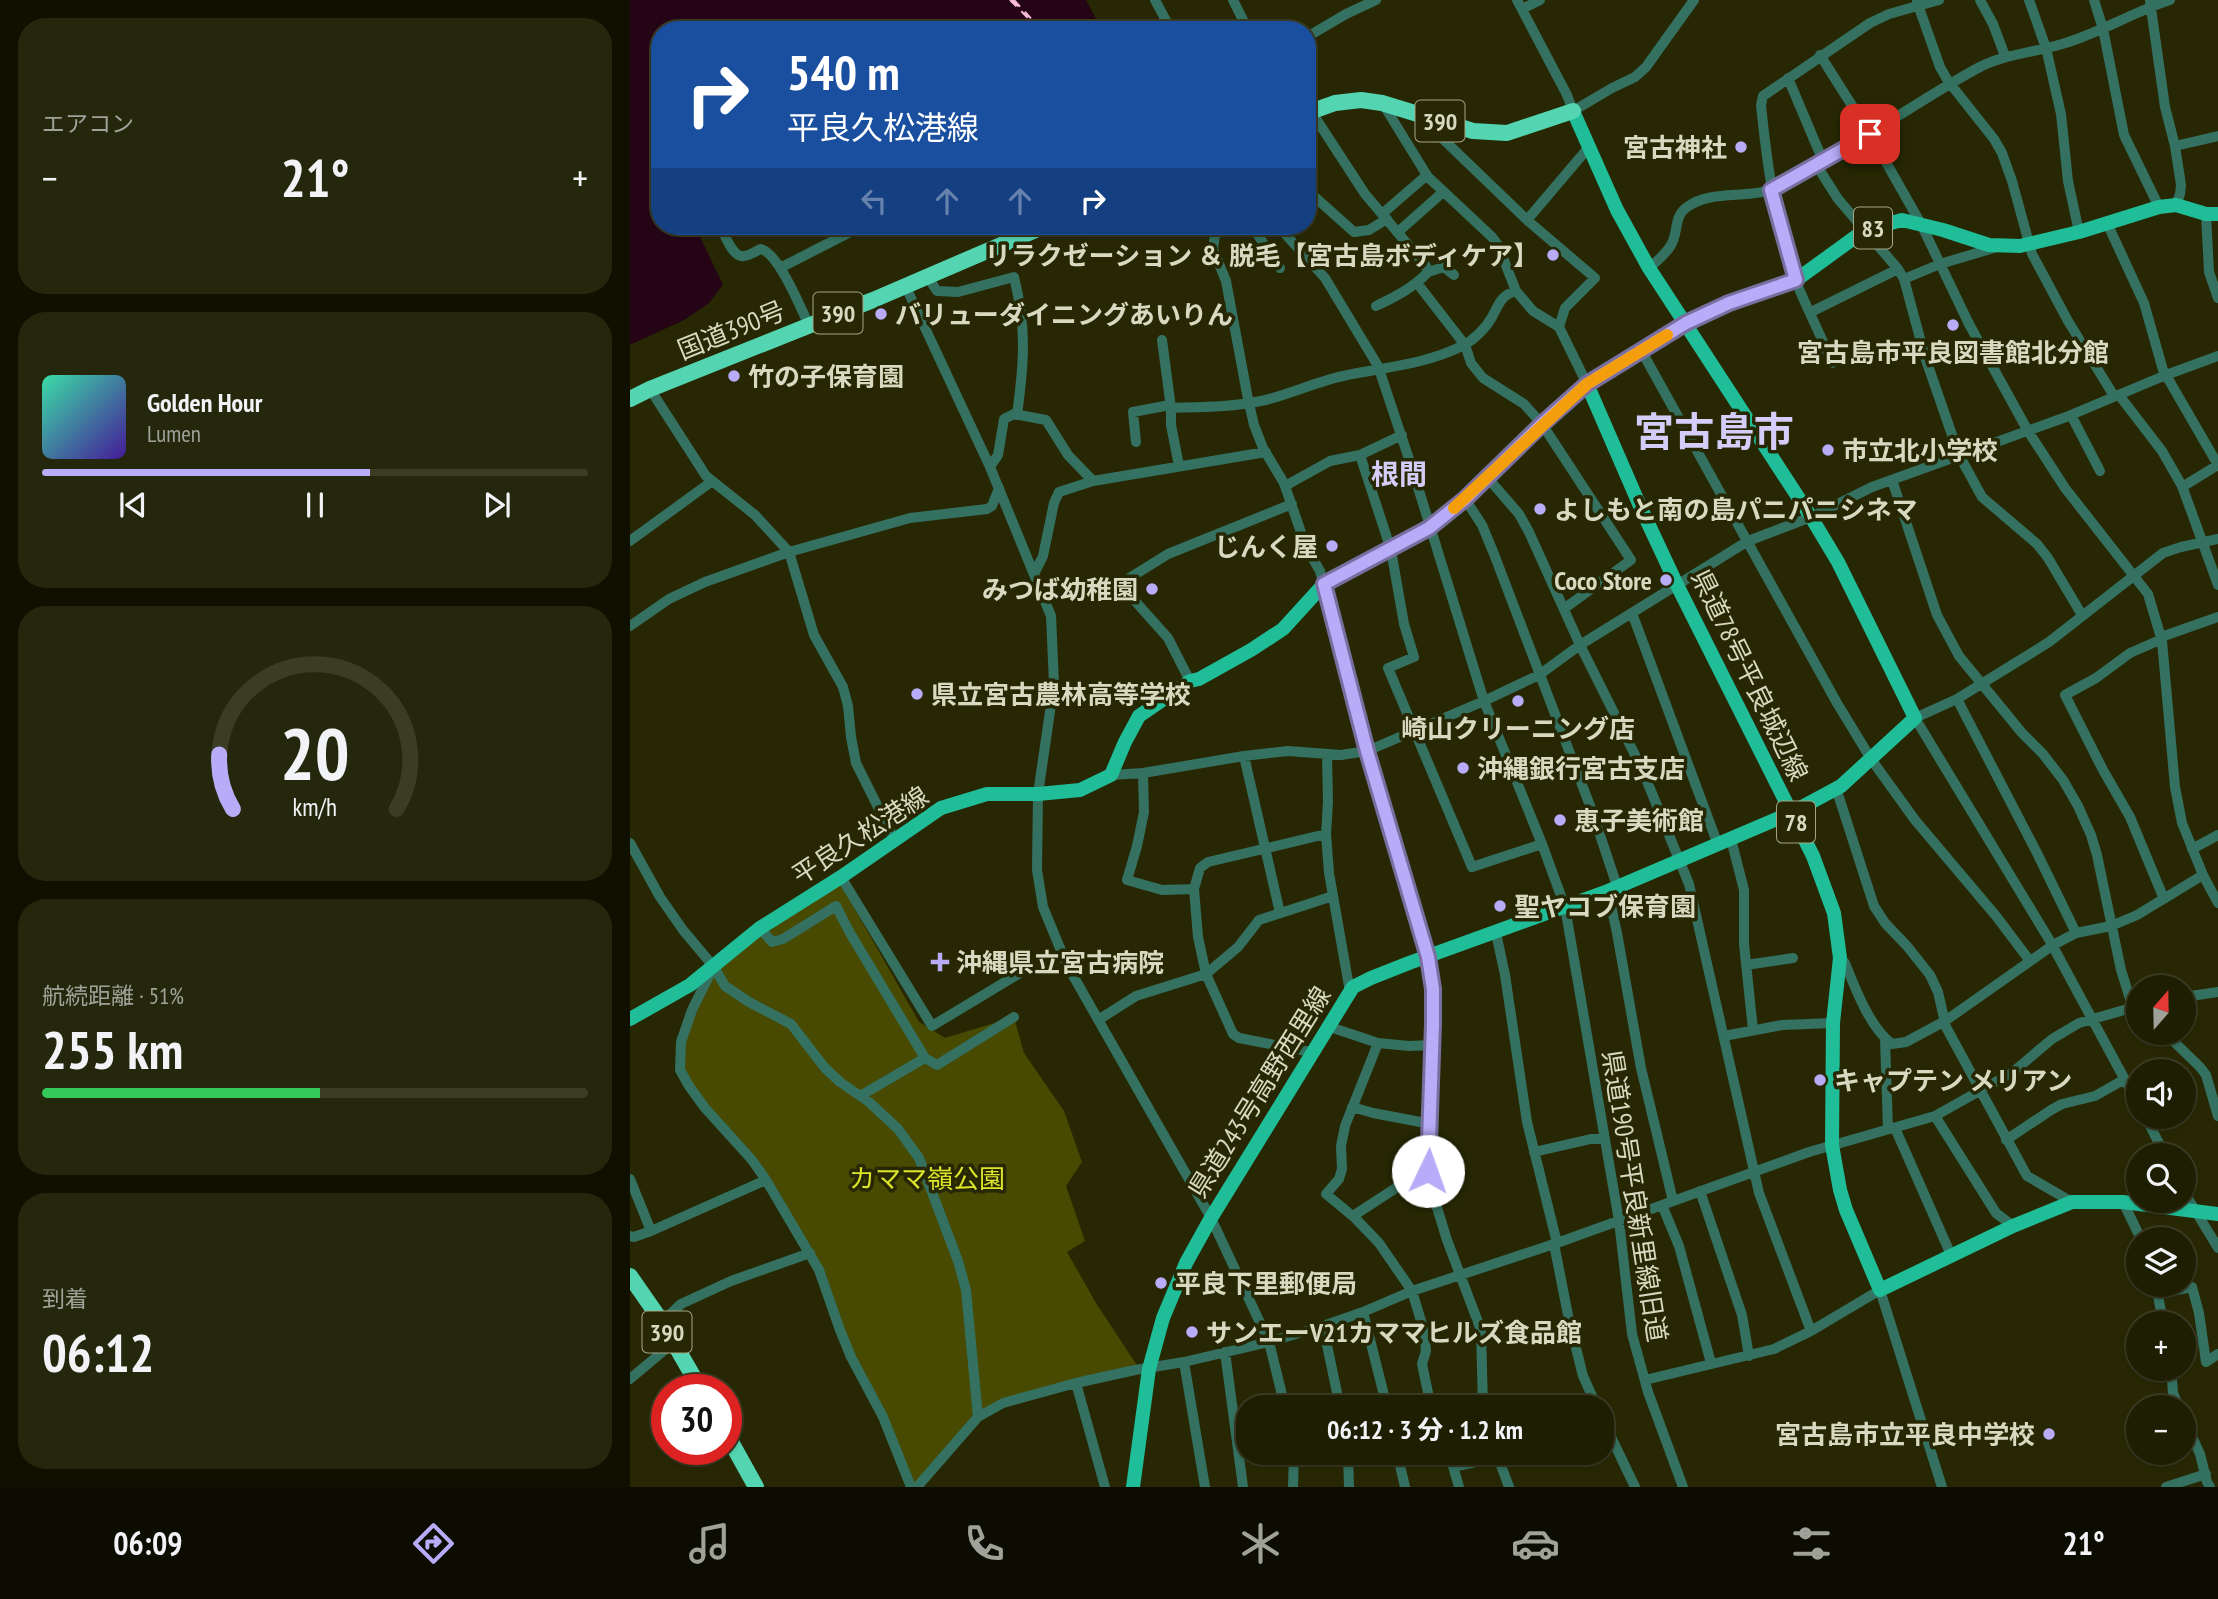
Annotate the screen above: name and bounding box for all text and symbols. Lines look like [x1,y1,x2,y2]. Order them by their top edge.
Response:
text: 540 m [787,40,900,104]
icon: right [672,49,763,140]
road number: 390 [1416,100,1464,141]
pin [1840,104,1900,164]
text: 平良久松港線 [787,106,979,148]
text: エアコン [42,109,134,138]
icon: arrive [1851,115,1889,153]
place label: 宮古神社 [1623,131,1727,164]
marker: 宮古神社 [1733,139,1749,155]
text: 21° [281,144,349,211]
text: − [42,153,58,202]
text: + [572,153,588,202]
icon: left [855,182,893,220]
icon: ahead [928,182,966,220]
icon: ahead [1001,182,1039,220]
icon: right [1074,182,1112,220]
road number: 83 [1854,208,1892,248]
place label: リラクゼーション ＆ 脱毛【宮古島ボディケア】 [985,239,1539,272]
marker: リラクゼーション ＆ 脱毛【宮古島ボディケア】 [1545,247,1561,263]
road number: 390 [814,292,862,334]
street label: 国道390号 [672,294,790,366]
place label: バリューダイニングあいりん [895,298,1233,331]
marker: バリューダイニングあいりん [873,306,889,322]
marker: 宮古島市平良図書館北分館 [1945,317,1961,333]
place label: 宮古島市平良図書館北分館 [1797,336,2109,369]
place label: 竹の子保育園 [748,360,904,393]
marker: 竹の子保育園 [726,368,742,384]
text: Golden Hour [147,386,262,419]
district label: 宮古島市 [1634,405,1794,457]
text: Lumen [147,419,201,448]
place label: 市立北小学校 [1842,434,1998,467]
marker: 市立北小学校 [1820,442,1836,458]
district label: 根間 [1371,455,1427,492]
icon: previous [114,486,152,524]
icon: pause [296,486,334,524]
icon: next [478,486,516,524]
place label: よしもと南の島パニパニシネマ [1554,493,1917,526]
marker: よしもと南の島パニパニシネマ [1532,501,1548,517]
place label: じんく屋 [1214,530,1318,563]
marker: じんく屋 [1324,538,1340,554]
place label: Coco Store [1554,564,1652,597]
street label: 県道78号平良城辺線 [1684,564,1816,786]
marker: Coco Store [1658,572,1674,588]
place label: みつば幼稚園 [982,573,1138,606]
marker: みつば幼稚園 [1144,581,1160,597]
place label: 県立宮古農林高等学校 [931,678,1191,711]
marker: 県立宮古農林高等学校 [909,686,925,702]
marker: 崎山クリーニング店 [1510,693,1526,709]
text: 20 [280,706,350,800]
place label: 崎山クリーニング店 [1401,712,1635,745]
place label: 沖縄銀行宮古支店 [1477,752,1685,785]
marker: 沖縄銀行宮古支店 [1455,760,1471,776]
street label: 平良久松港線 [786,779,934,891]
text: km/h [293,791,337,823]
road number: 78 [1777,802,1815,842]
place label: 恵子美術館 [1574,804,1704,837]
marker: 恵子美術館 [1552,812,1568,828]
place label: 聖ヤコブ保育園 [1514,890,1696,923]
marker: 聖ヤコブ保育園 [1492,898,1508,914]
place label: 沖縄県立宮古病院 [956,946,1164,979]
marker: 沖縄県立宮古病院 [930,952,950,972]
north arrow [2126,975,2196,1045]
map controls [2126,975,2196,1465]
street label: 県道243号高野西里線 [1181,980,1337,1204]
text: 航続距離 · 51% [42,981,184,1010]
text: 255 km [42,1016,183,1083]
street label: 県道190号平良新里線旧道 [1596,1048,1674,1344]
button: sound [2126,1059,2196,1129]
place label: キャプテン メリアン [1834,1064,2072,1097]
marker: キャプテン メリアン [1812,1072,1828,1088]
position arrow [1391,1134,1465,1208]
button: search [2126,1143,2196,1213]
park label: カママ嶺公園 [849,1162,1005,1195]
button: layers [2126,1227,2196,1297]
place label: 平良下里郵便局 [1175,1267,1357,1300]
marker: 平良下里郵便局 [1153,1275,1169,1291]
text: 到着 [42,1284,88,1313]
button: + [2126,1311,2196,1381]
road number: 390 [642,1312,691,1352]
place label: サンエーV21カママヒルズ食品館 [1206,1316,1582,1349]
text: 06:12 [42,1319,154,1386]
marker: サンエーV21カママヒルズ食品館 [1184,1324,1200,1340]
speed limit sign: 30 [651,1374,742,1465]
button: − [2126,1395,2196,1465]
text: 06:12 · 3 分 · 1.2 km [1327,1413,1523,1446]
place label: 宮古島市立平良中学校 [1775,1418,2035,1451]
marker: 宮古島市立平良中学校 [2041,1426,2057,1442]
icon: directions [409,1519,458,1568]
icon: music [685,1519,734,1568]
icon: phone [960,1519,1009,1568]
icon: climate [1236,1519,1285,1568]
icon: car [1511,1519,1560,1568]
icon: filters [1787,1519,1836,1568]
text: 06:09 [113,1522,183,1564]
text: 21° [2062,1522,2105,1564]

